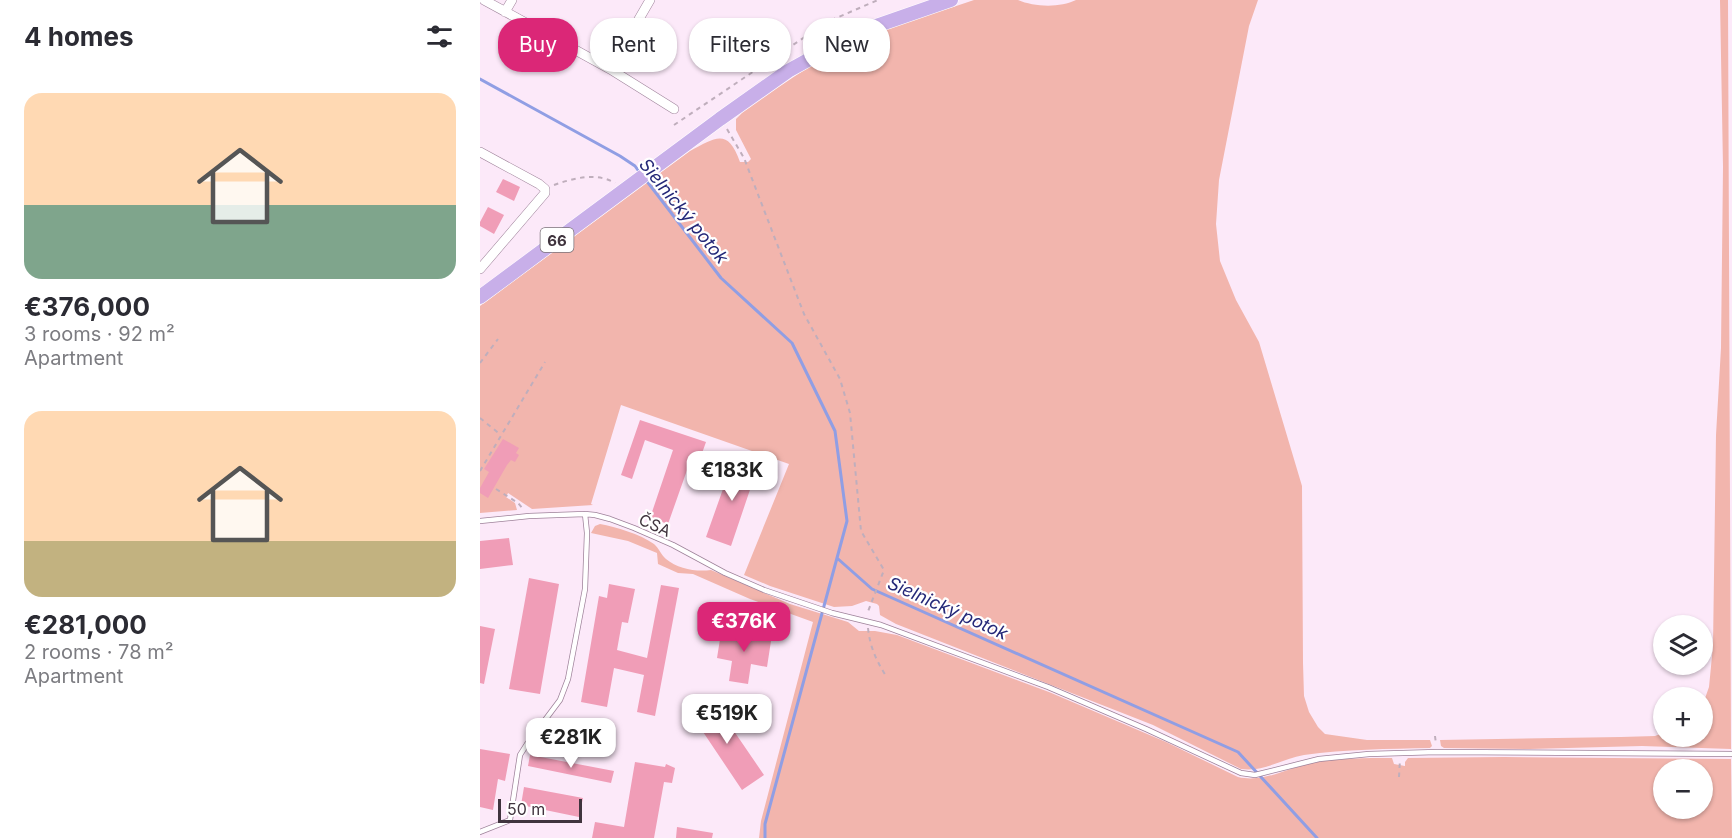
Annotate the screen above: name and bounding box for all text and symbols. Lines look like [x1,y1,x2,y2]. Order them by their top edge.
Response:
chip: Buy [498,18,578,72]
chip: Rent [590,18,677,72]
chip: Filters [689,18,791,72]
chip: New [803,18,890,72]
icon: filters [423,20,456,53]
text: 4 homes [24,21,134,52]
icon: home [186,132,294,240]
water label: Sielnický potok [635,154,734,269]
road number: 66 [540,228,574,252]
text: €376,000 [24,291,150,322]
text: 3 rooms · 92 m² [24,322,175,346]
text: Apartment [24,346,123,370]
icon: home [186,450,294,558]
pin: €183K [690,451,774,502]
text: €183K [701,458,763,482]
street label: ČSA [636,509,674,541]
water label: Sielnický potok [885,572,1012,644]
pin: €376K [702,602,786,653]
text: €281,000 [24,609,147,640]
text: €376K [711,609,777,633]
map controls [1653,615,1713,819]
button: layers [1653,615,1713,675]
text: 2 rooms · 78 m² [24,640,173,664]
text: Apartment [24,664,123,688]
button: + [1653,687,1713,747]
pin: €519K [685,694,769,745]
text: €519K [696,701,758,725]
pin: €281K [529,718,613,769]
text: €281K [540,725,602,749]
button: − [1653,759,1713,819]
scale bar [498,796,582,824]
text: 50 m [507,799,545,819]

